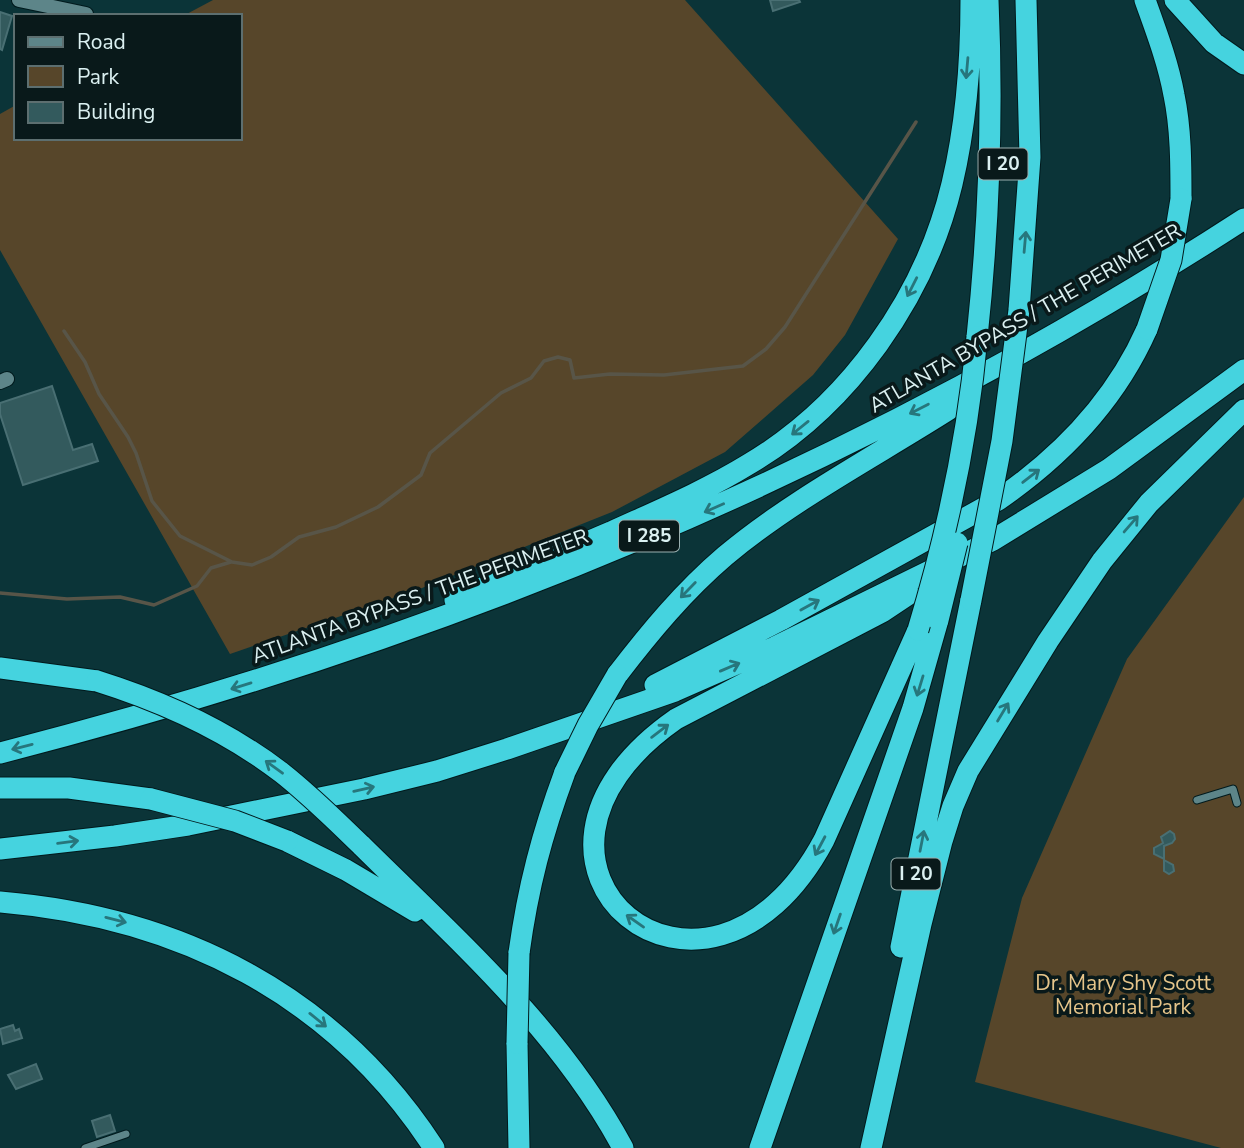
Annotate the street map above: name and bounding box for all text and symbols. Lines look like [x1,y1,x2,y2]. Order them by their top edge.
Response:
legend [14,14,242,140]
text: Road [77,28,126,56]
one-way arrow [960,56,973,79]
text: Park [77,63,119,91]
text: Building [77,98,155,126]
road number: I 20 [978,148,1028,180]
street label: ATLANTA BYPASS / THE PERIMETER [864,217,1186,419]
one-way arrow [1019,231,1032,253]
one-way arrow [904,276,918,297]
one-way arrow [909,403,930,416]
one-way arrow [791,420,809,435]
one-way arrow [1021,469,1040,484]
one-way arrow [704,502,725,515]
one-way arrow [1123,516,1139,534]
road number: I 285 [619,520,679,552]
street label: ATLANTA BYPASS / THE PERIMETER [248,522,592,670]
one-way arrow [680,582,697,599]
one-way arrow [799,598,820,611]
one-way arrow [719,660,741,673]
one-way arrow [912,674,925,696]
one-way arrow [230,680,252,693]
one-way arrow [996,703,1010,723]
one-way arrow [650,724,669,738]
one-way arrow [11,742,33,755]
one-way arrow [265,759,284,774]
one-way arrow [352,781,375,795]
one-way arrow [916,830,930,853]
one-way arrow [56,835,79,848]
one-way arrow [813,835,826,856]
road number: I 20 [892,859,940,890]
one-way arrow [830,912,842,934]
one-way arrow [104,914,127,927]
one-way arrow [626,914,645,928]
park label: Dr. Mary Shy Scott Memorial Park [1035,969,1211,1021]
one-way arrow [308,1013,327,1028]

